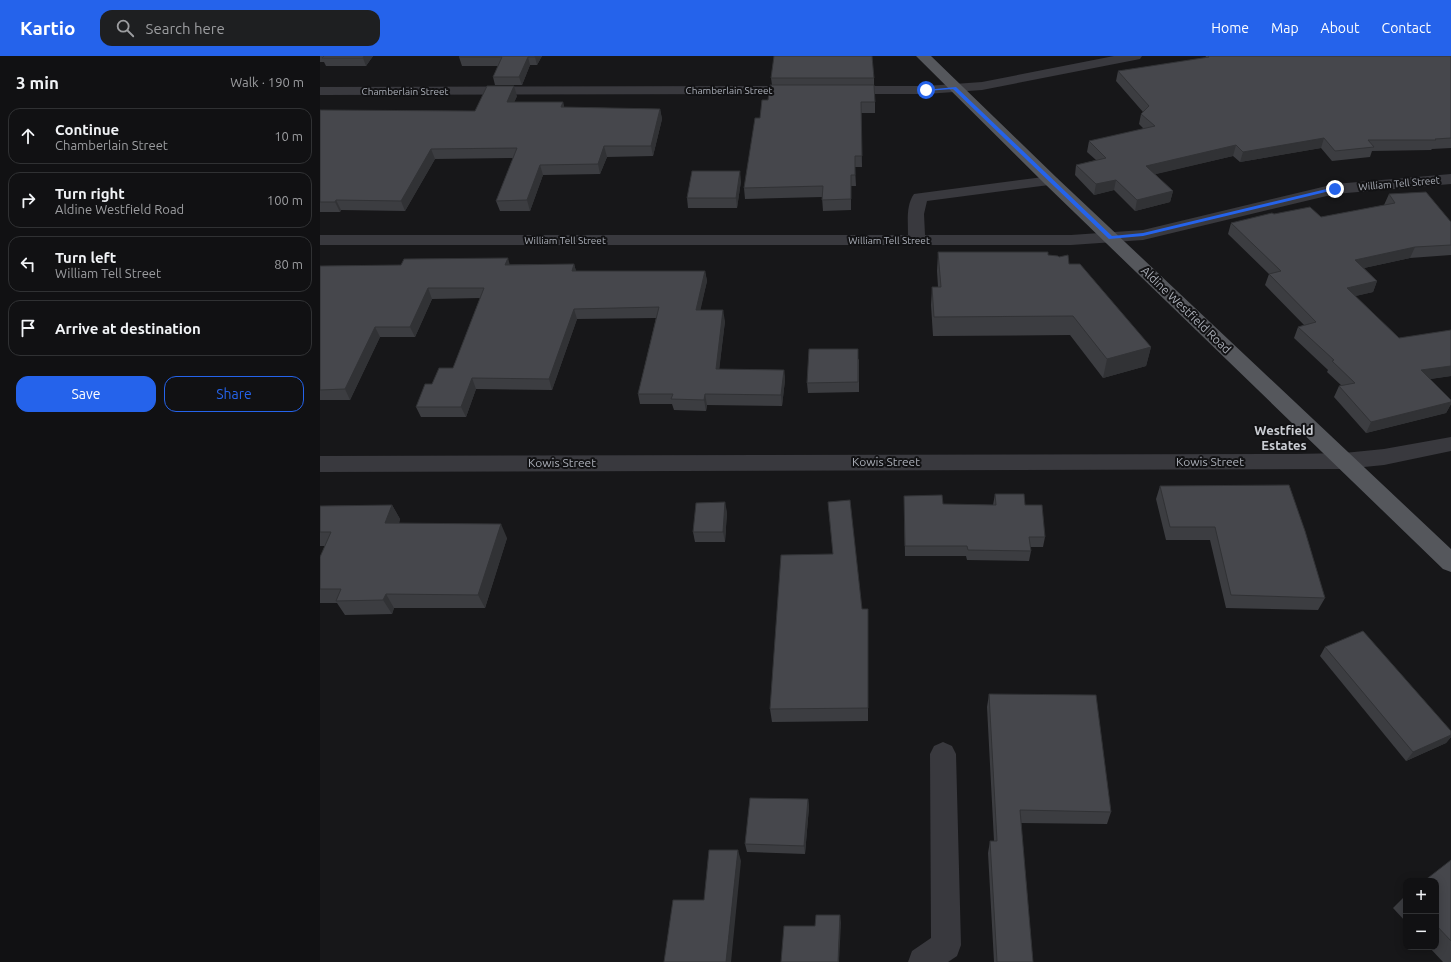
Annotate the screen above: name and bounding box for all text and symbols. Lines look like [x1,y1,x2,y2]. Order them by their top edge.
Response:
search box [100,10,380,46]
text: Kartio [20,17,76,39]
icon: search [114,17,136,39]
text: Search here [146,20,225,37]
text: Home [1211,20,1249,36]
text: Map [1271,20,1299,36]
text: About [1321,20,1360,36]
text: Contact [1382,20,1431,36]
text: 3 min [16,73,59,92]
text: Walk · 190 m [230,75,304,89]
route start [917,81,935,99]
street label: Chamberlain Street [686,85,773,96]
street label: Chamberlain Street [362,86,449,97]
text: Continue [55,121,119,138]
icon: ahead [17,125,39,147]
text: 10 m [274,129,303,143]
text: Chamberlain Street [55,138,168,152]
street label: William Tell Street [1358,174,1440,193]
route end [1326,180,1344,198]
text: Turn right [55,185,125,202]
icon: right [17,189,39,211]
text: 100 m [267,193,303,207]
text: Aldine Westfield Road [55,202,184,216]
street label: William Tell Street [524,235,606,246]
street label: William Tell Street [848,235,930,246]
text: Turn left [55,249,116,266]
icon: left [17,253,39,275]
text: 80 m [274,257,303,271]
street label: Aldine Westfield Road [1139,264,1234,356]
text: William Tell Street [55,266,161,280]
icon: arrive [17,317,39,339]
text: Arrive at destination [55,320,201,337]
button: Save [16,376,156,412]
button: Share [164,376,304,412]
district label: Westfield Estates [1254,423,1314,452]
street label: Kowis Street [852,455,920,468]
street label: Kowis Street [1176,455,1244,468]
street label: Kowis Street [528,456,596,469]
map controls [1403,878,1439,950]
button: + [1403,878,1439,914]
button: − [1403,914,1439,950]

